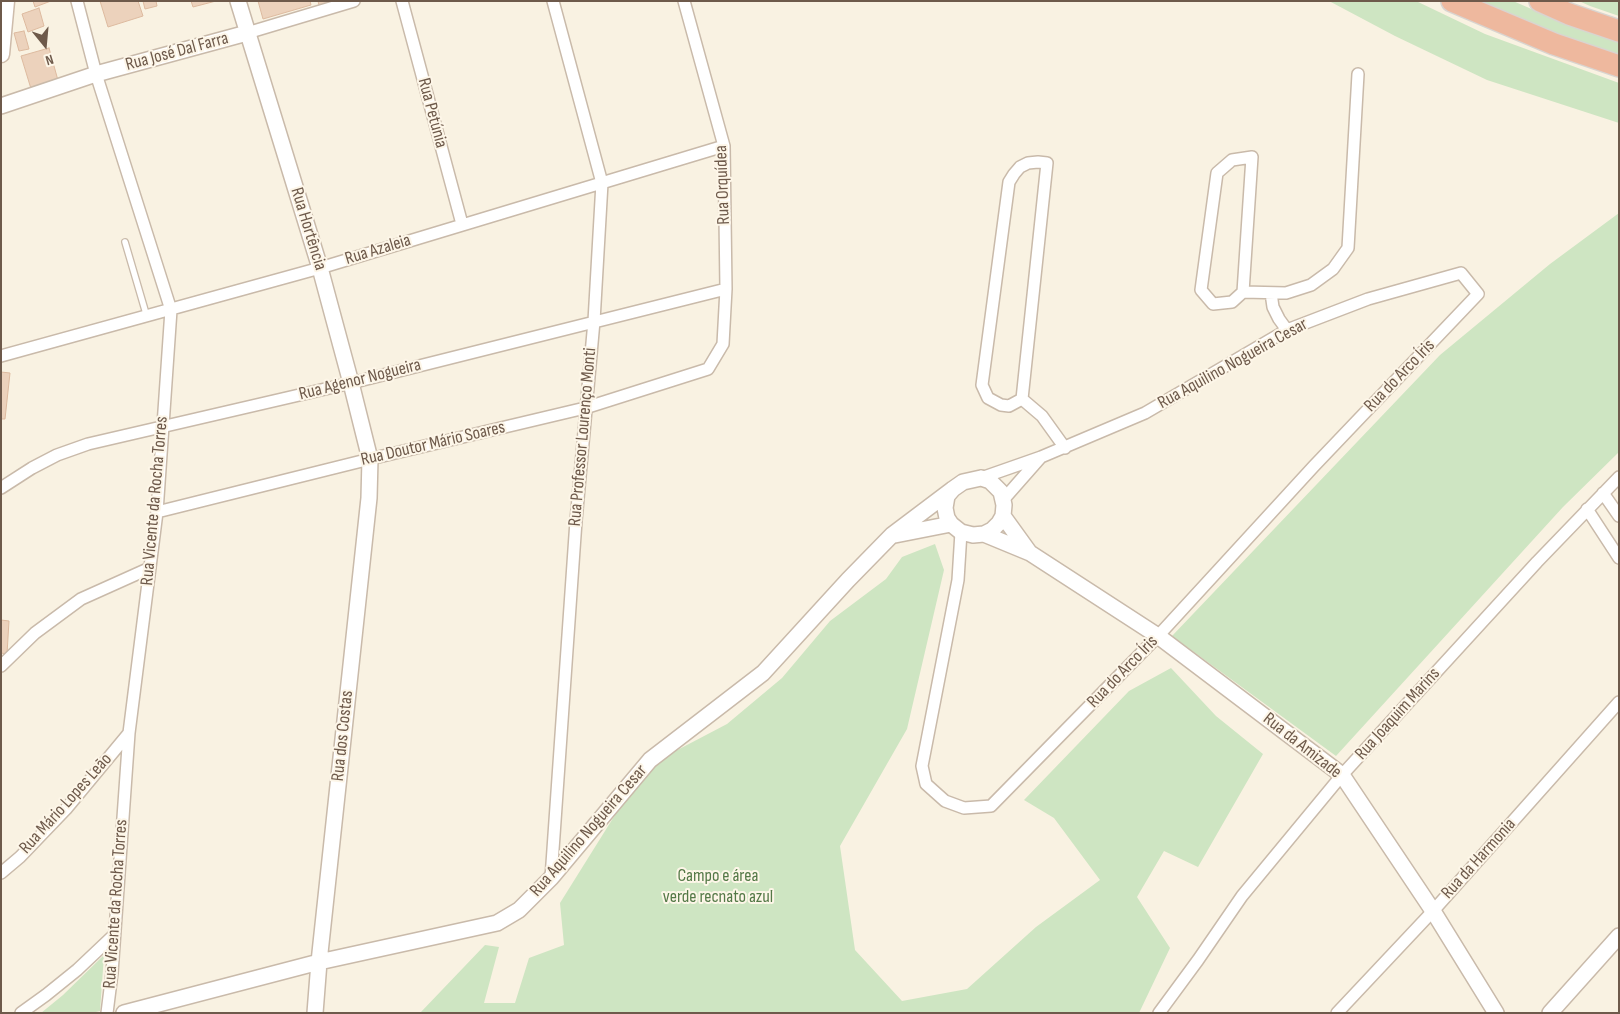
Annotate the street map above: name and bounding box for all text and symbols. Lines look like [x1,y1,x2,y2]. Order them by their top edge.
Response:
north arrow [20,20,70,70]
street label: Rua José Dal Farra [123,28,231,76]
text: N [43,51,56,69]
street label: Rua Petúnia [412,76,452,150]
street label: Rua Orquídea [711,145,735,225]
street label: Rua Hortência [285,185,331,273]
street label: Rua Azaleia [342,230,414,270]
street label: Rua Aquilino Nogueira Cesar [1154,314,1312,414]
street label: Rua do Arco Íris [1360,335,1440,417]
street label: Rua Professor Lourenço Monti [564,347,602,527]
street label: Rua Agenor Nogueira [297,354,423,406]
street label: Rua Vicente da Rocha Torres [137,416,173,586]
street label: Rua Doutor Mário Soares [359,417,507,471]
street label: Rua do Arco Íris [1083,631,1163,713]
street label: Rua Joaquim Marins [1351,663,1445,765]
street label: Rua dos Costas [327,690,359,782]
street label: Rua da Amizade [1258,709,1346,783]
street label: Rua Mário Lopes Leão [15,749,117,859]
street label: Rua Aquilino Nogueira Cesar [526,761,652,901]
street label: Rua da Harmonia [1437,814,1521,904]
street label: Rua Vicente da Rocha Torres [99,819,133,989]
park label: Campo e área verde recnato azul [663,865,773,908]

